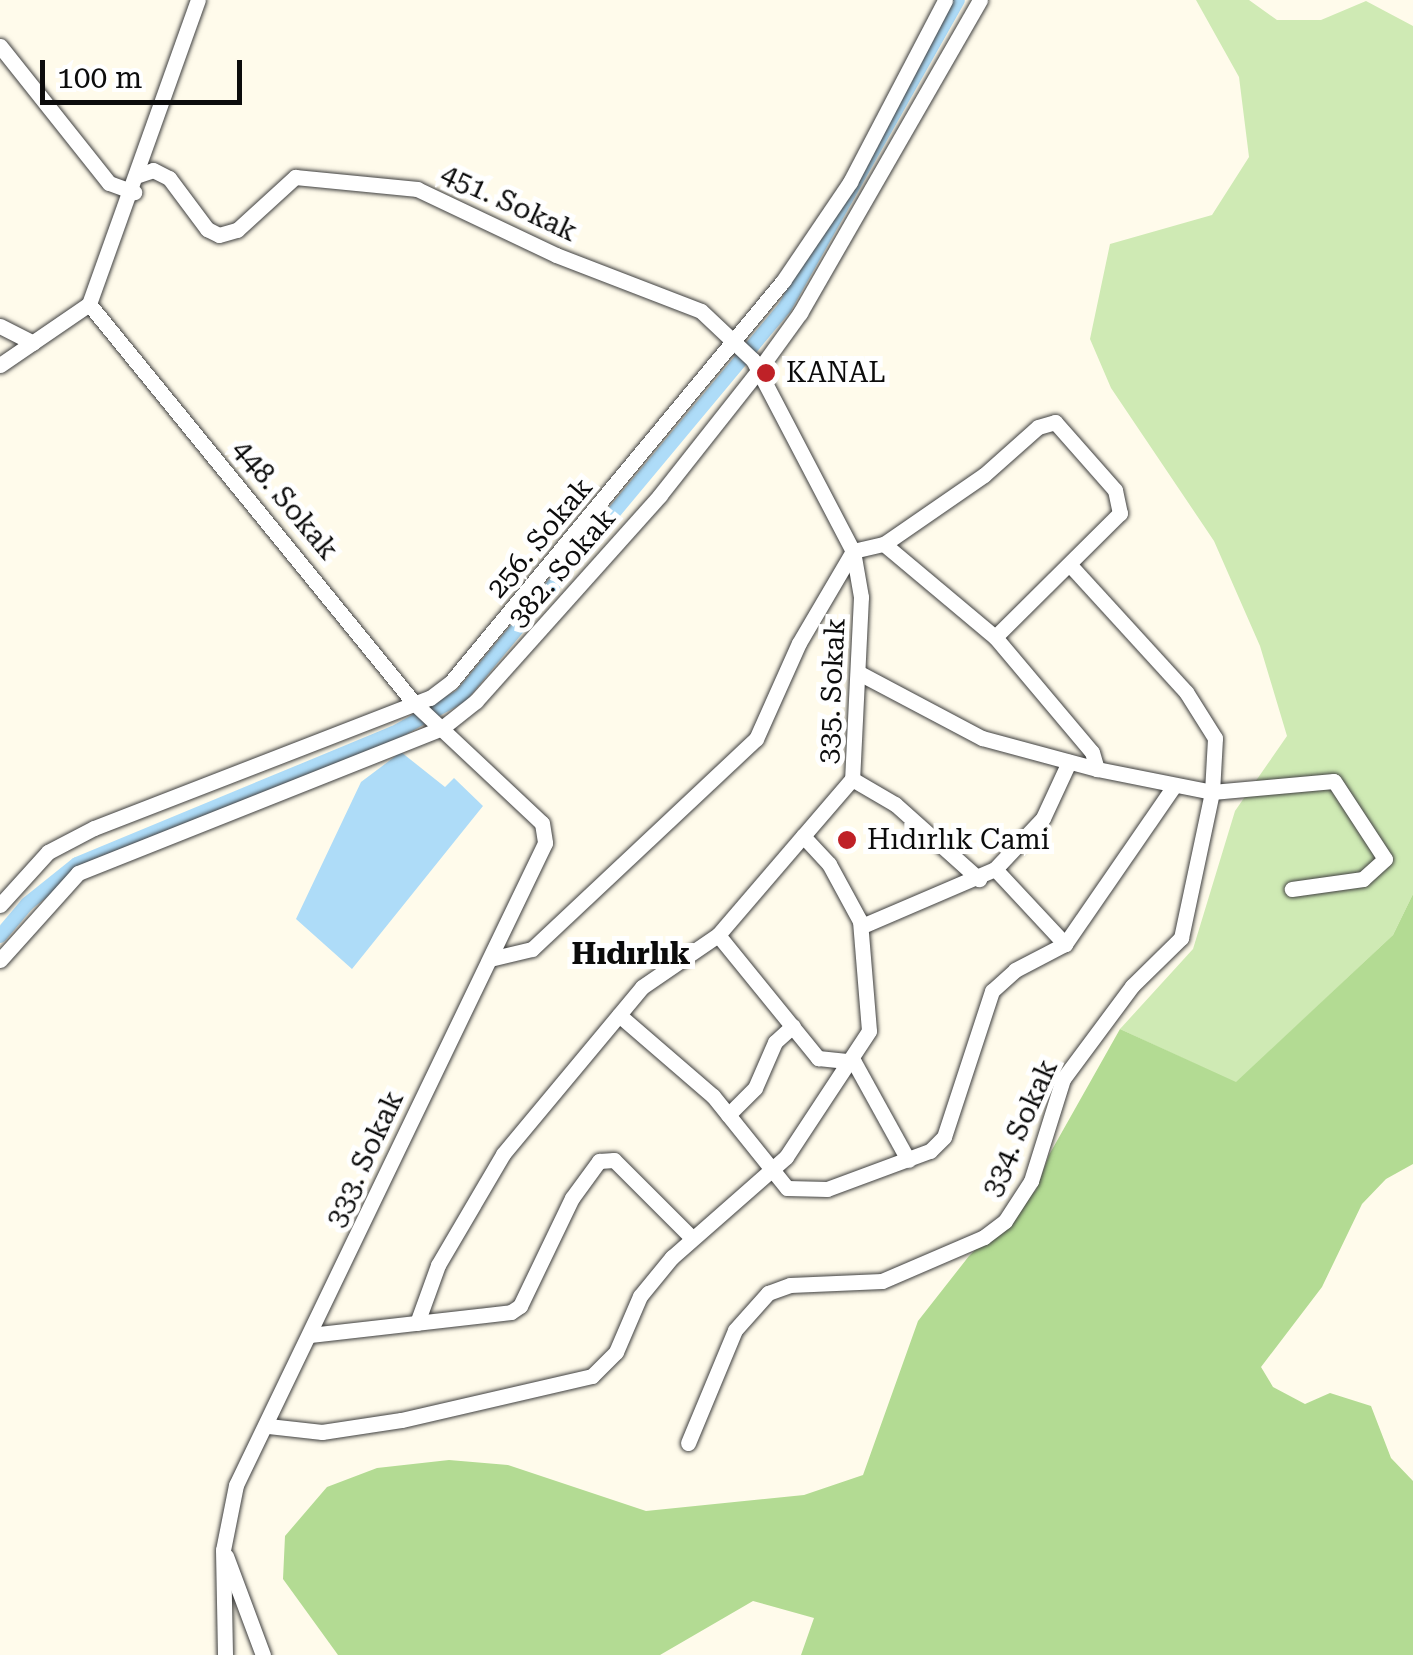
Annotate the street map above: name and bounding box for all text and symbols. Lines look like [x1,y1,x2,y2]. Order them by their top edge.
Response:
scale bar [45,40,248,102]
text: 100 m [57,60,142,95]
street label: 451. Sokak [436,157,582,249]
place label: KANAL [786,356,886,390]
marker: KANAL [755,362,777,384]
street label: 448. Sokak [225,433,345,567]
street label: 256. Sokak [480,471,600,605]
street label: 382. Sokak [501,502,623,634]
street label: 335. Sokak [811,617,853,765]
place label: Hıdırlık Cami [867,823,1050,857]
marker: Hıdırlık Cami [836,829,858,851]
district label: Hıdırlık [572,936,690,972]
street label: 334. Sokak [975,1054,1065,1202]
street label: 333. Sokak [319,1086,411,1232]

